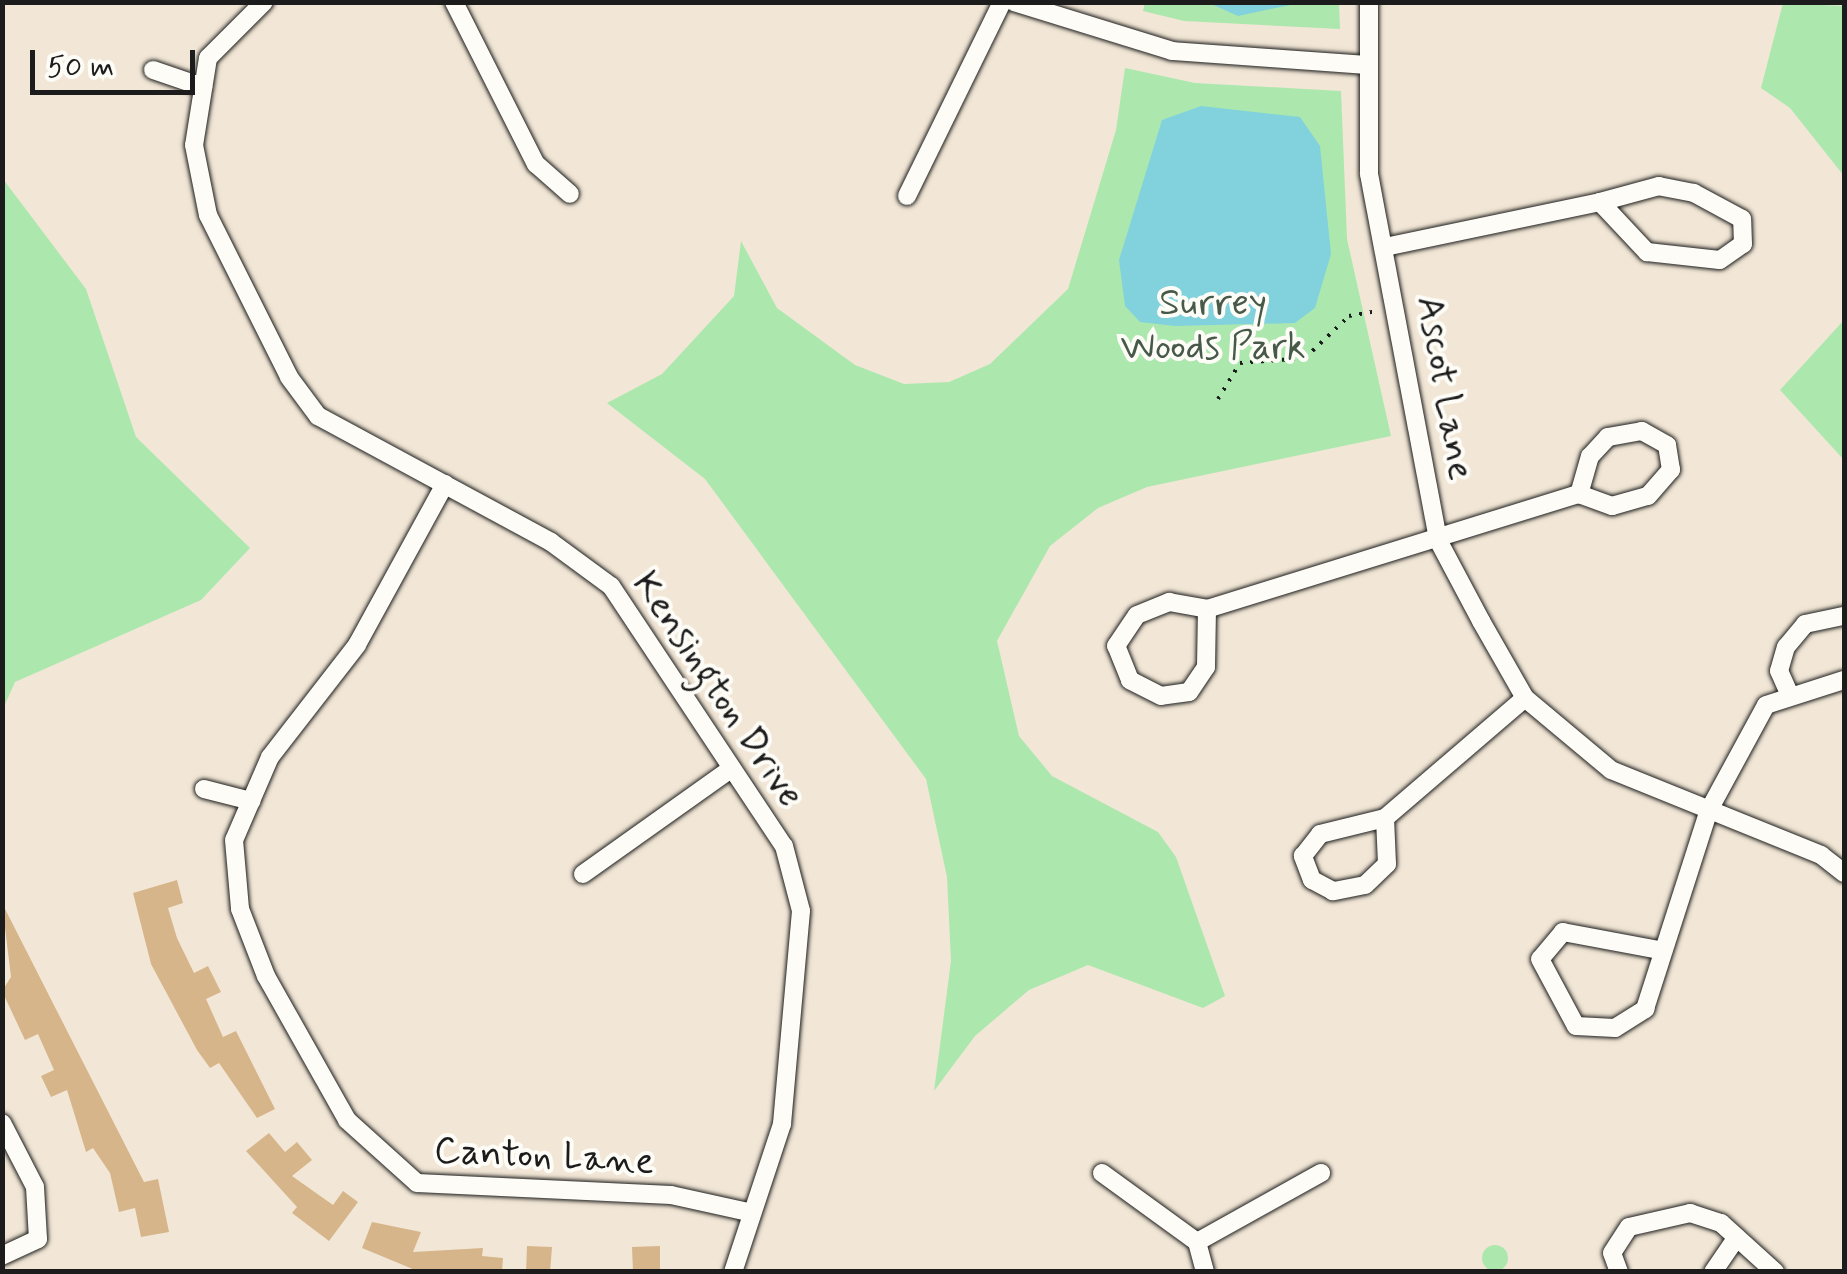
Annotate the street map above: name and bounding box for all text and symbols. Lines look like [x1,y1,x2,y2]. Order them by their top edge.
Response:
scale bar [35,30,200,92]
text: 50 m [47,48,114,87]
park label: Surrey Woods Park [1120,281,1306,370]
street label: Ascot Lane [1406,295,1482,481]
street label: Kensington Drive [622,565,812,815]
street label: Canton Lane [438,1129,650,1185]

